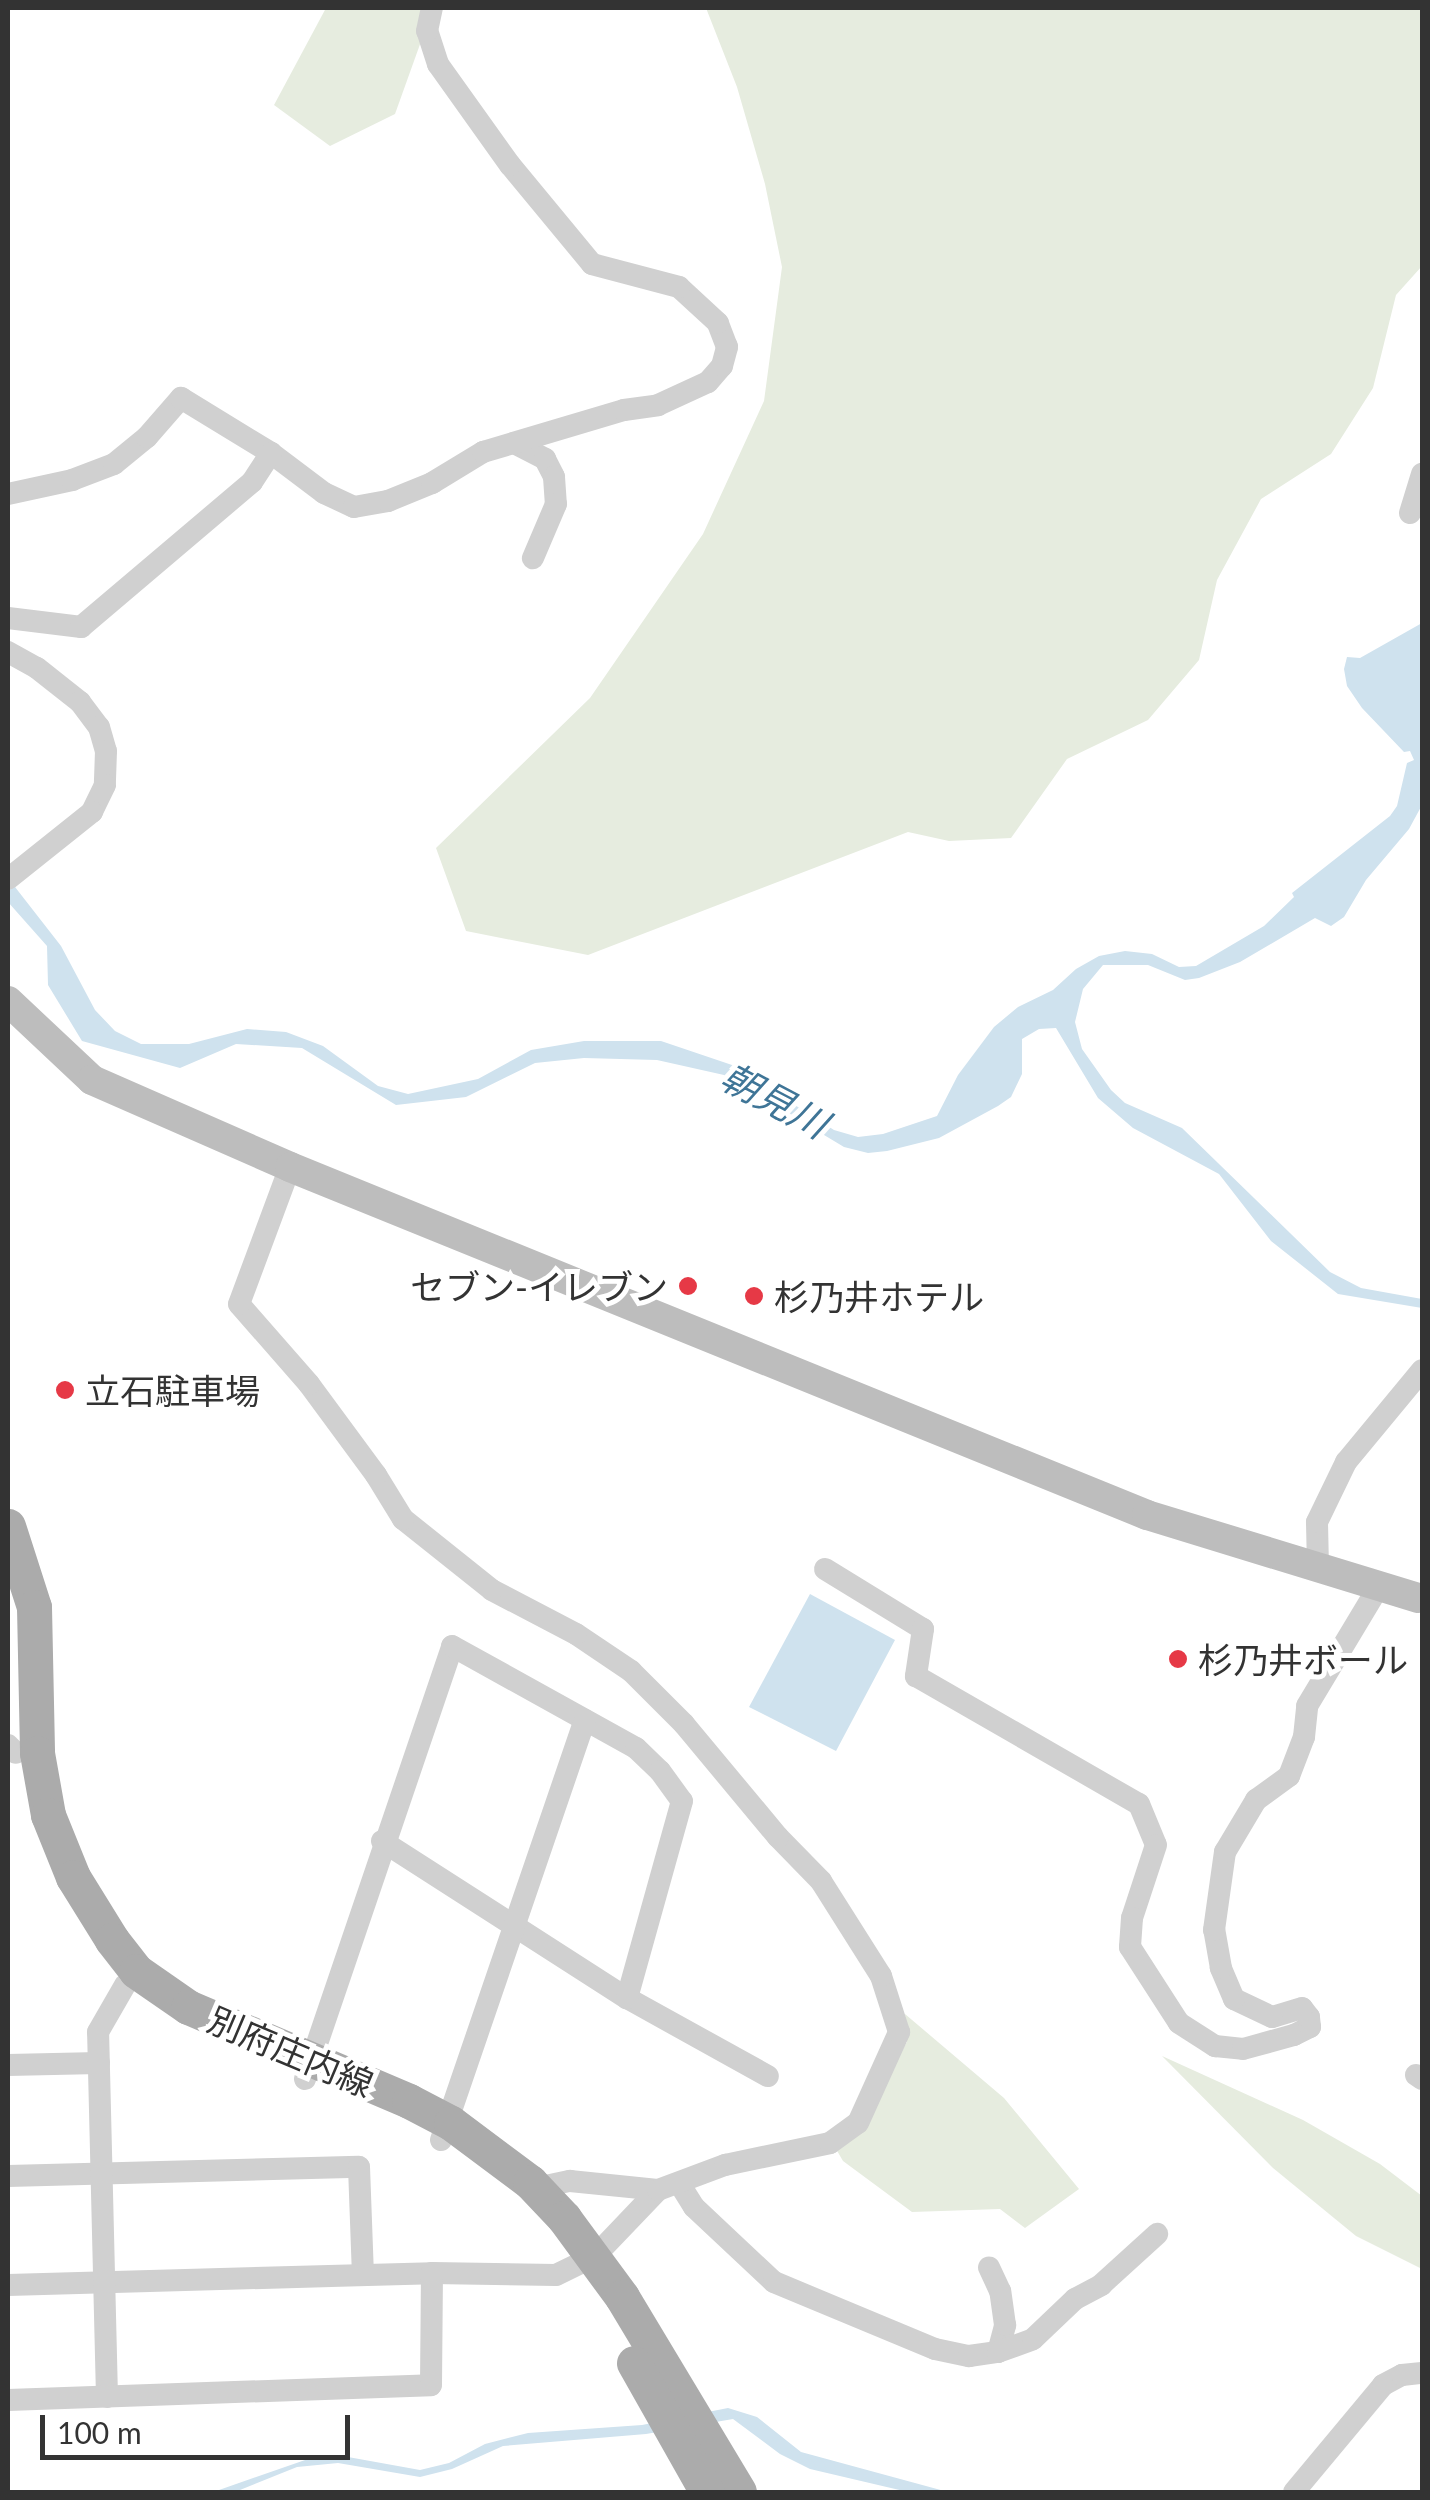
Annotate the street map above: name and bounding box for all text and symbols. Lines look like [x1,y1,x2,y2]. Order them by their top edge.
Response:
water label: 朝見川 [714,1053,836,1147]
place label: セブン-イレブン [410,1265,668,1307]
marker: セブン-イレブン [677,1275,699,1297]
place label: 杉乃井ホテル [774,1275,984,1317]
marker: 杉乃井ホテル [743,1285,765,1307]
place label: 立石駐車場 [85,1369,260,1411]
marker: 立石駐車場 [54,1379,76,1401]
place label: 杉乃井ボール [1198,1638,1408,1680]
marker: 杉乃井ボール [1167,1648,1189,1670]
street label: 別府庄内線 [202,1997,380,2105]
scale bar [45,2395,355,2457]
text: 100 m [57,2414,142,2450]

